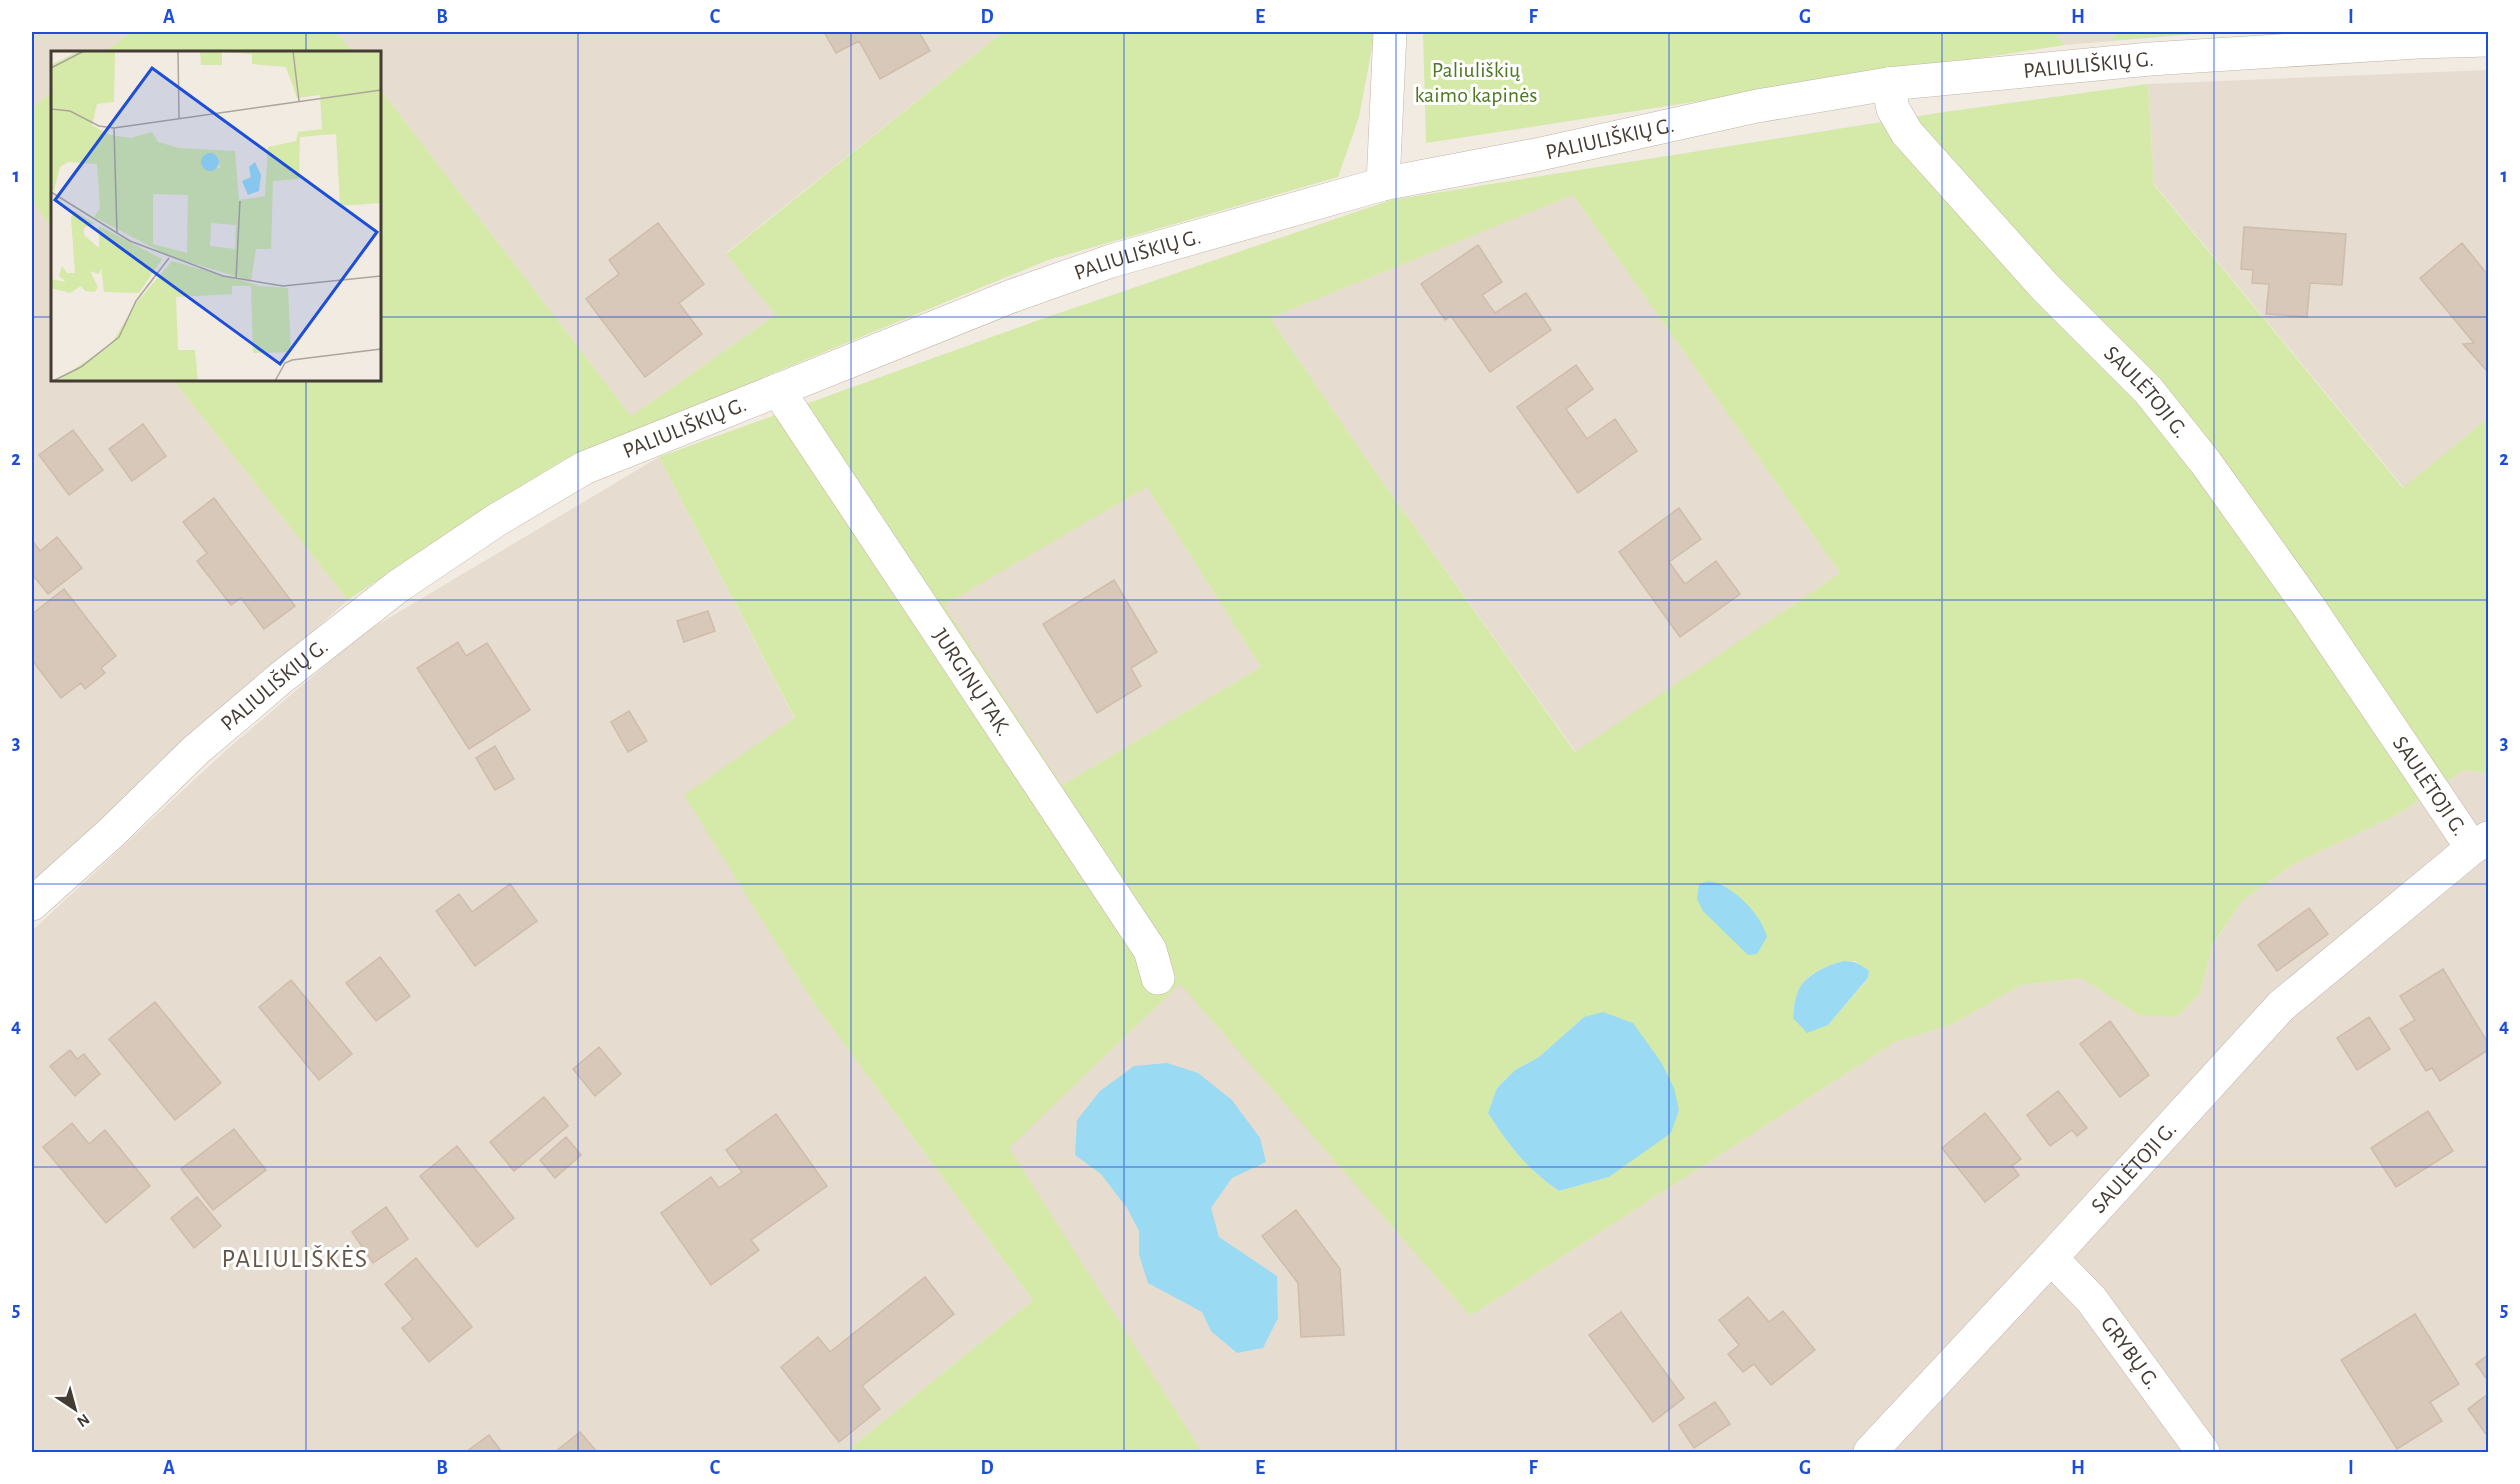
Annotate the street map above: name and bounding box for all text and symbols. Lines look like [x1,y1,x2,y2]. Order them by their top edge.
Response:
text: A [163,7,175,27]
text: B [436,7,448,27]
text: C [710,7,721,27]
text: D [980,7,994,27]
text: E [1255,7,1265,27]
text: F [1528,7,1538,27]
text: G [1799,7,1811,27]
text: H [2071,7,2085,27]
text: I [2348,7,2354,27]
street label: PALIULIŠKIŲ G. [2022,48,2155,82]
inset map [51,51,381,381]
park label: Paliuliškių kaimo kapinės [1414,59,1538,106]
street label: PALIULIŠKIŲ G. [1544,114,1676,164]
text: 1 [12,166,20,186]
text: 1 [2500,166,2508,186]
street label: PALIULIŠKIŲ G. [1071,225,1203,284]
street label: SAULĖTOJI G. [2100,342,2192,442]
street label: PALIULIŠKIŲ G. [620,393,749,462]
text: 2 [11,449,21,469]
text: 2 [2499,449,2509,469]
street label: JURGINŲ TAK. [929,625,1016,740]
street label: PALIULIŠKIŲ G. [217,635,332,735]
street label: SAULĖTOJI G. [2389,732,2471,840]
text: 3 [12,733,20,753]
text: 3 [2500,733,2508,753]
text: 4 [11,1016,21,1036]
text: 4 [2499,1016,2509,1036]
street label: SAULĖTOJI G. [2087,1118,2181,1217]
district label: PALIULIŠKĖS [222,1245,368,1272]
text: 5 [12,1300,20,1320]
text: 5 [2500,1300,2508,1320]
street label: GRYBŲ G. [2097,1312,2164,1393]
north arrow [45,1379,105,1439]
text: N [74,1411,92,1430]
text: A [163,1458,175,1478]
text: B [436,1458,448,1478]
text: C [710,1458,721,1478]
text: D [980,1458,994,1478]
text: E [1255,1458,1265,1478]
text: F [1528,1458,1538,1478]
text: G [1799,1458,1811,1478]
text: H [2071,1458,2085,1478]
text: I [2348,1458,2354,1478]

